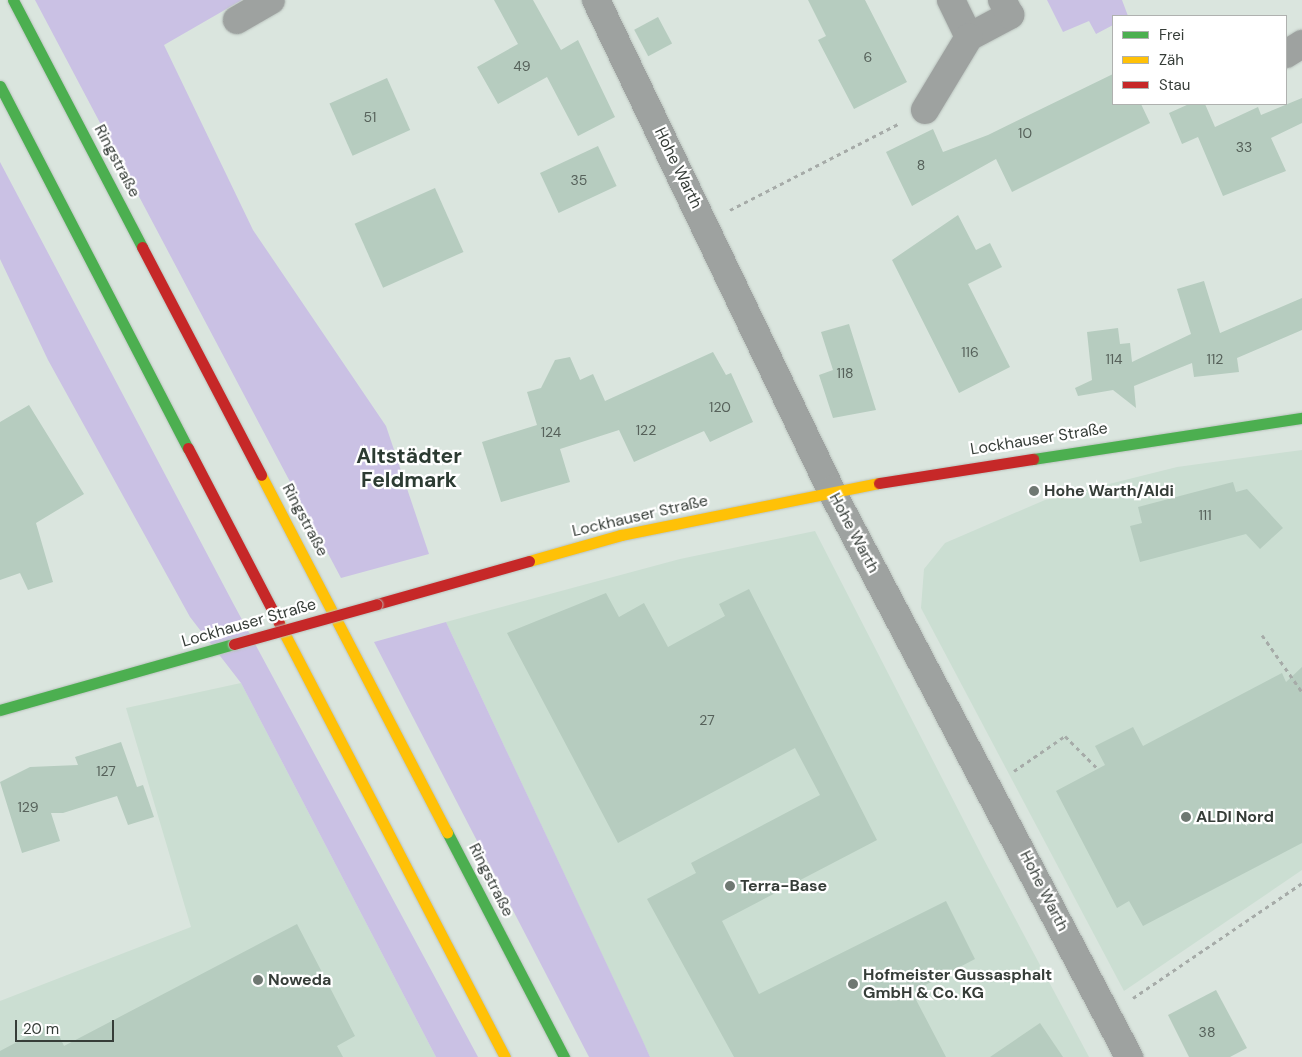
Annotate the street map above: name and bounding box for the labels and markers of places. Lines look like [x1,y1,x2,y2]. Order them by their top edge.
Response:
place label: Hohe Warth/Aldi [1044,481,1174,501]
marker: Hohe Warth/Aldi [1028,485,1040,497]
place label: ALDI Nord [1196,807,1274,827]
marker: ALDI Nord [1180,811,1192,823]
place label: Terra-Base [740,876,827,896]
marker: Terra-Base [724,880,736,892]
place label: Hofmeister Gussasphalt GmbH & Co. KG [863,965,1052,1003]
place label: Noweda [268,970,331,990]
marker: Noweda [252,974,264,986]
marker: Hofmeister Gussasphalt GmbH & Co. KG [847,978,859,990]

